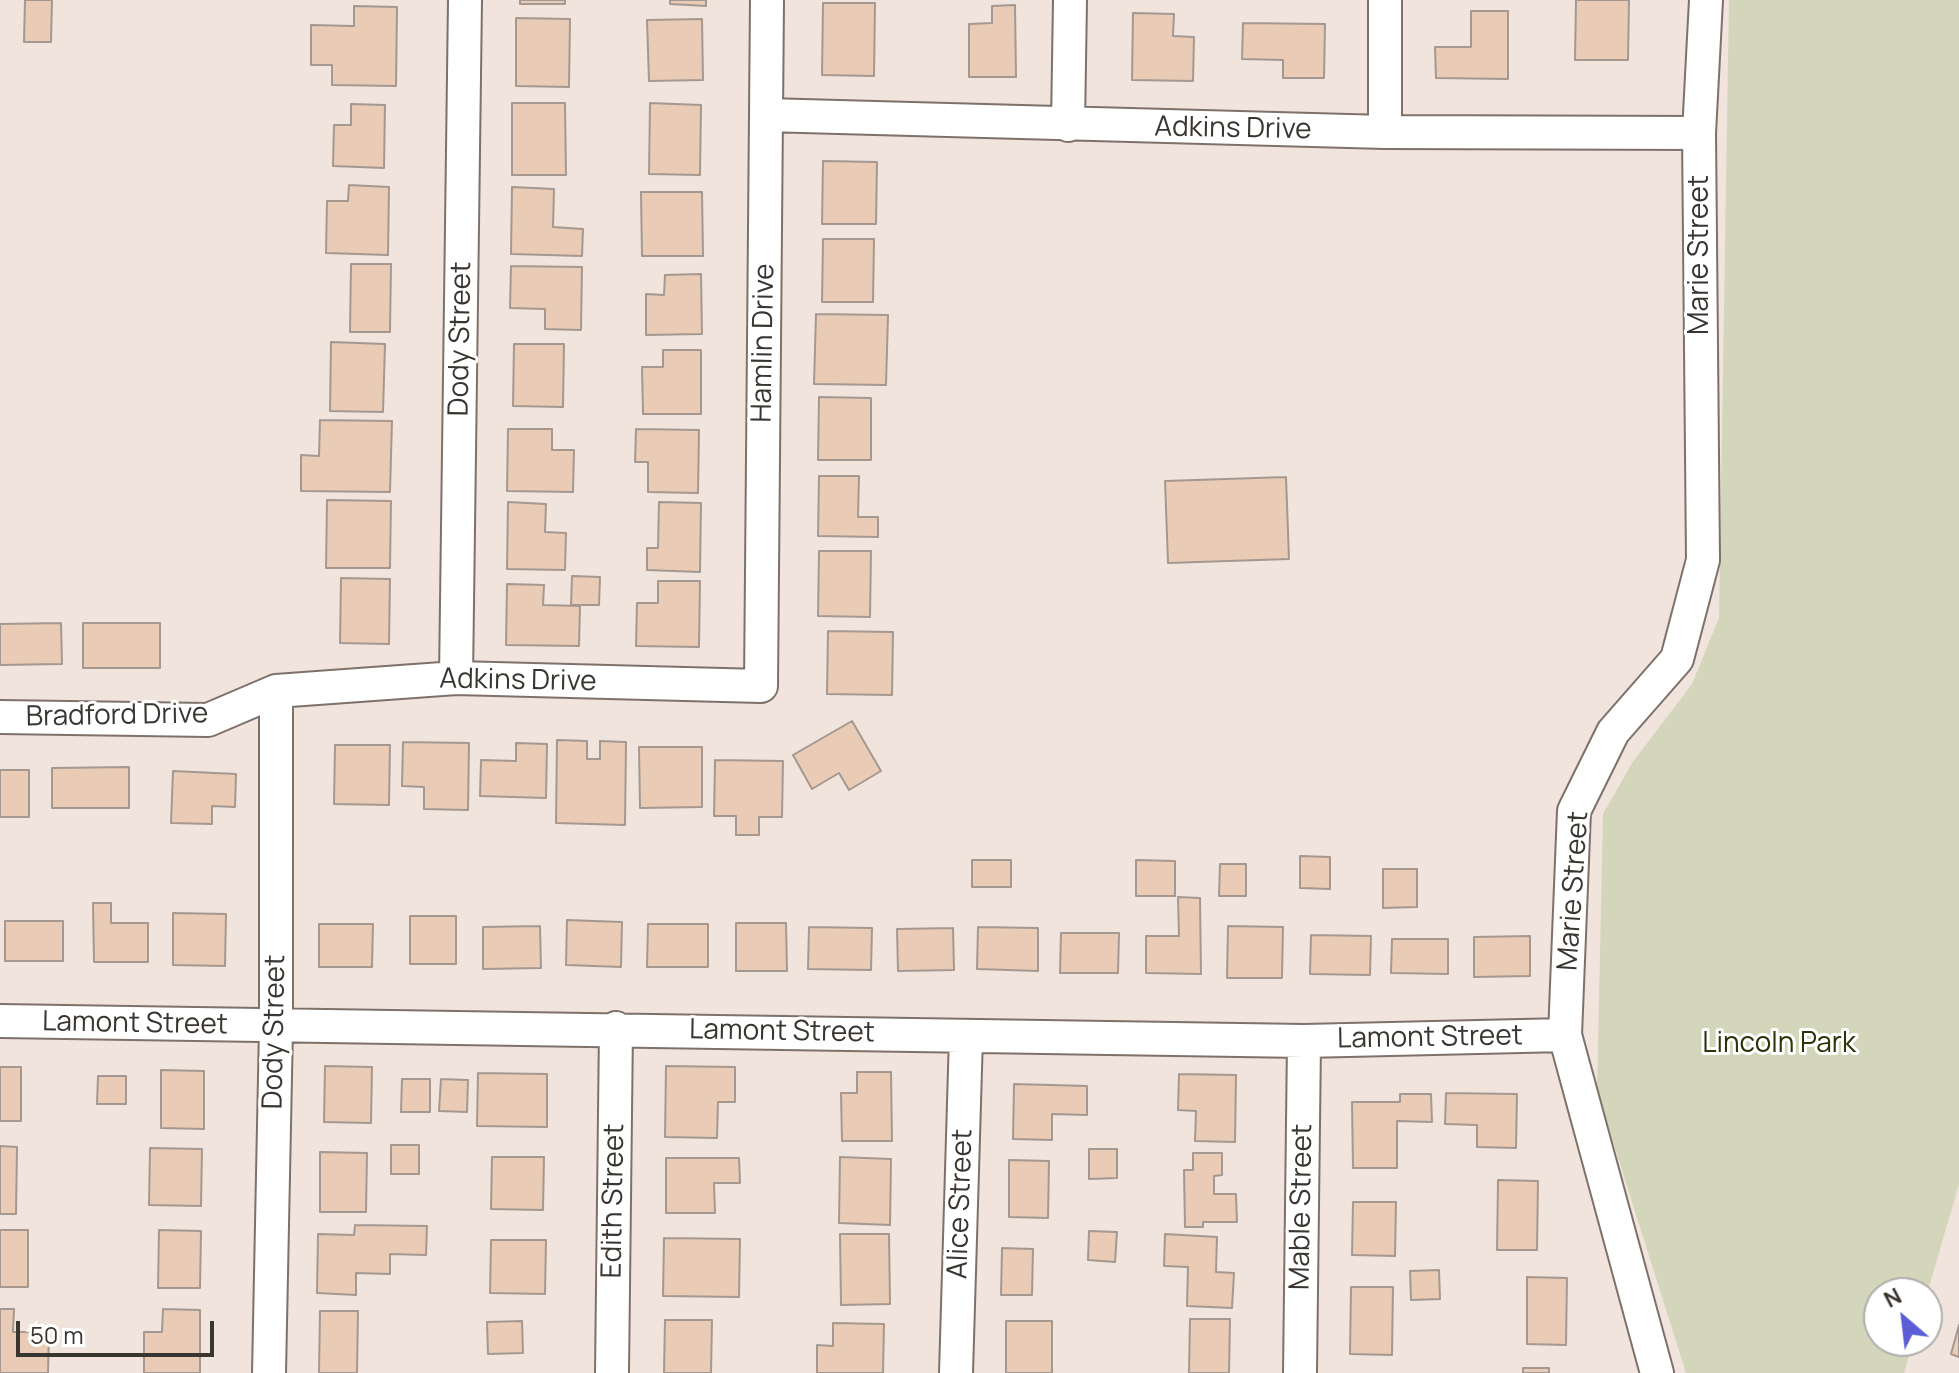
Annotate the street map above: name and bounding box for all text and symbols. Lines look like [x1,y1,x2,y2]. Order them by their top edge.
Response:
street label: Adkins Drive [1154,111,1312,147]
street label: Marie Street [1683,175,1717,335]
street label: Dody Street [443,261,479,417]
street label: Hamlin Drive [746,263,782,423]
street label: Adkins Drive [439,663,597,699]
street label: Bradford Drive [26,698,208,734]
street label: Marie Street [1552,810,1596,972]
street label: Dody Street [257,954,293,1110]
street label: Lamont Street [42,1006,228,1042]
street label: Lamont Street [689,1014,875,1050]
street label: Lamont Street [1337,1020,1523,1056]
park label: Lincoln Park [1702,1027,1856,1061]
street label: Edith Street [596,1123,632,1279]
street label: Mable Street [1284,1124,1320,1290]
street label: Alice Street [942,1128,980,1280]
north arrow [1863,1277,1943,1357]
text: N [1879,1281,1907,1315]
scale bar [20,1305,218,1355]
text: 50 m [30,1318,84,1351]

